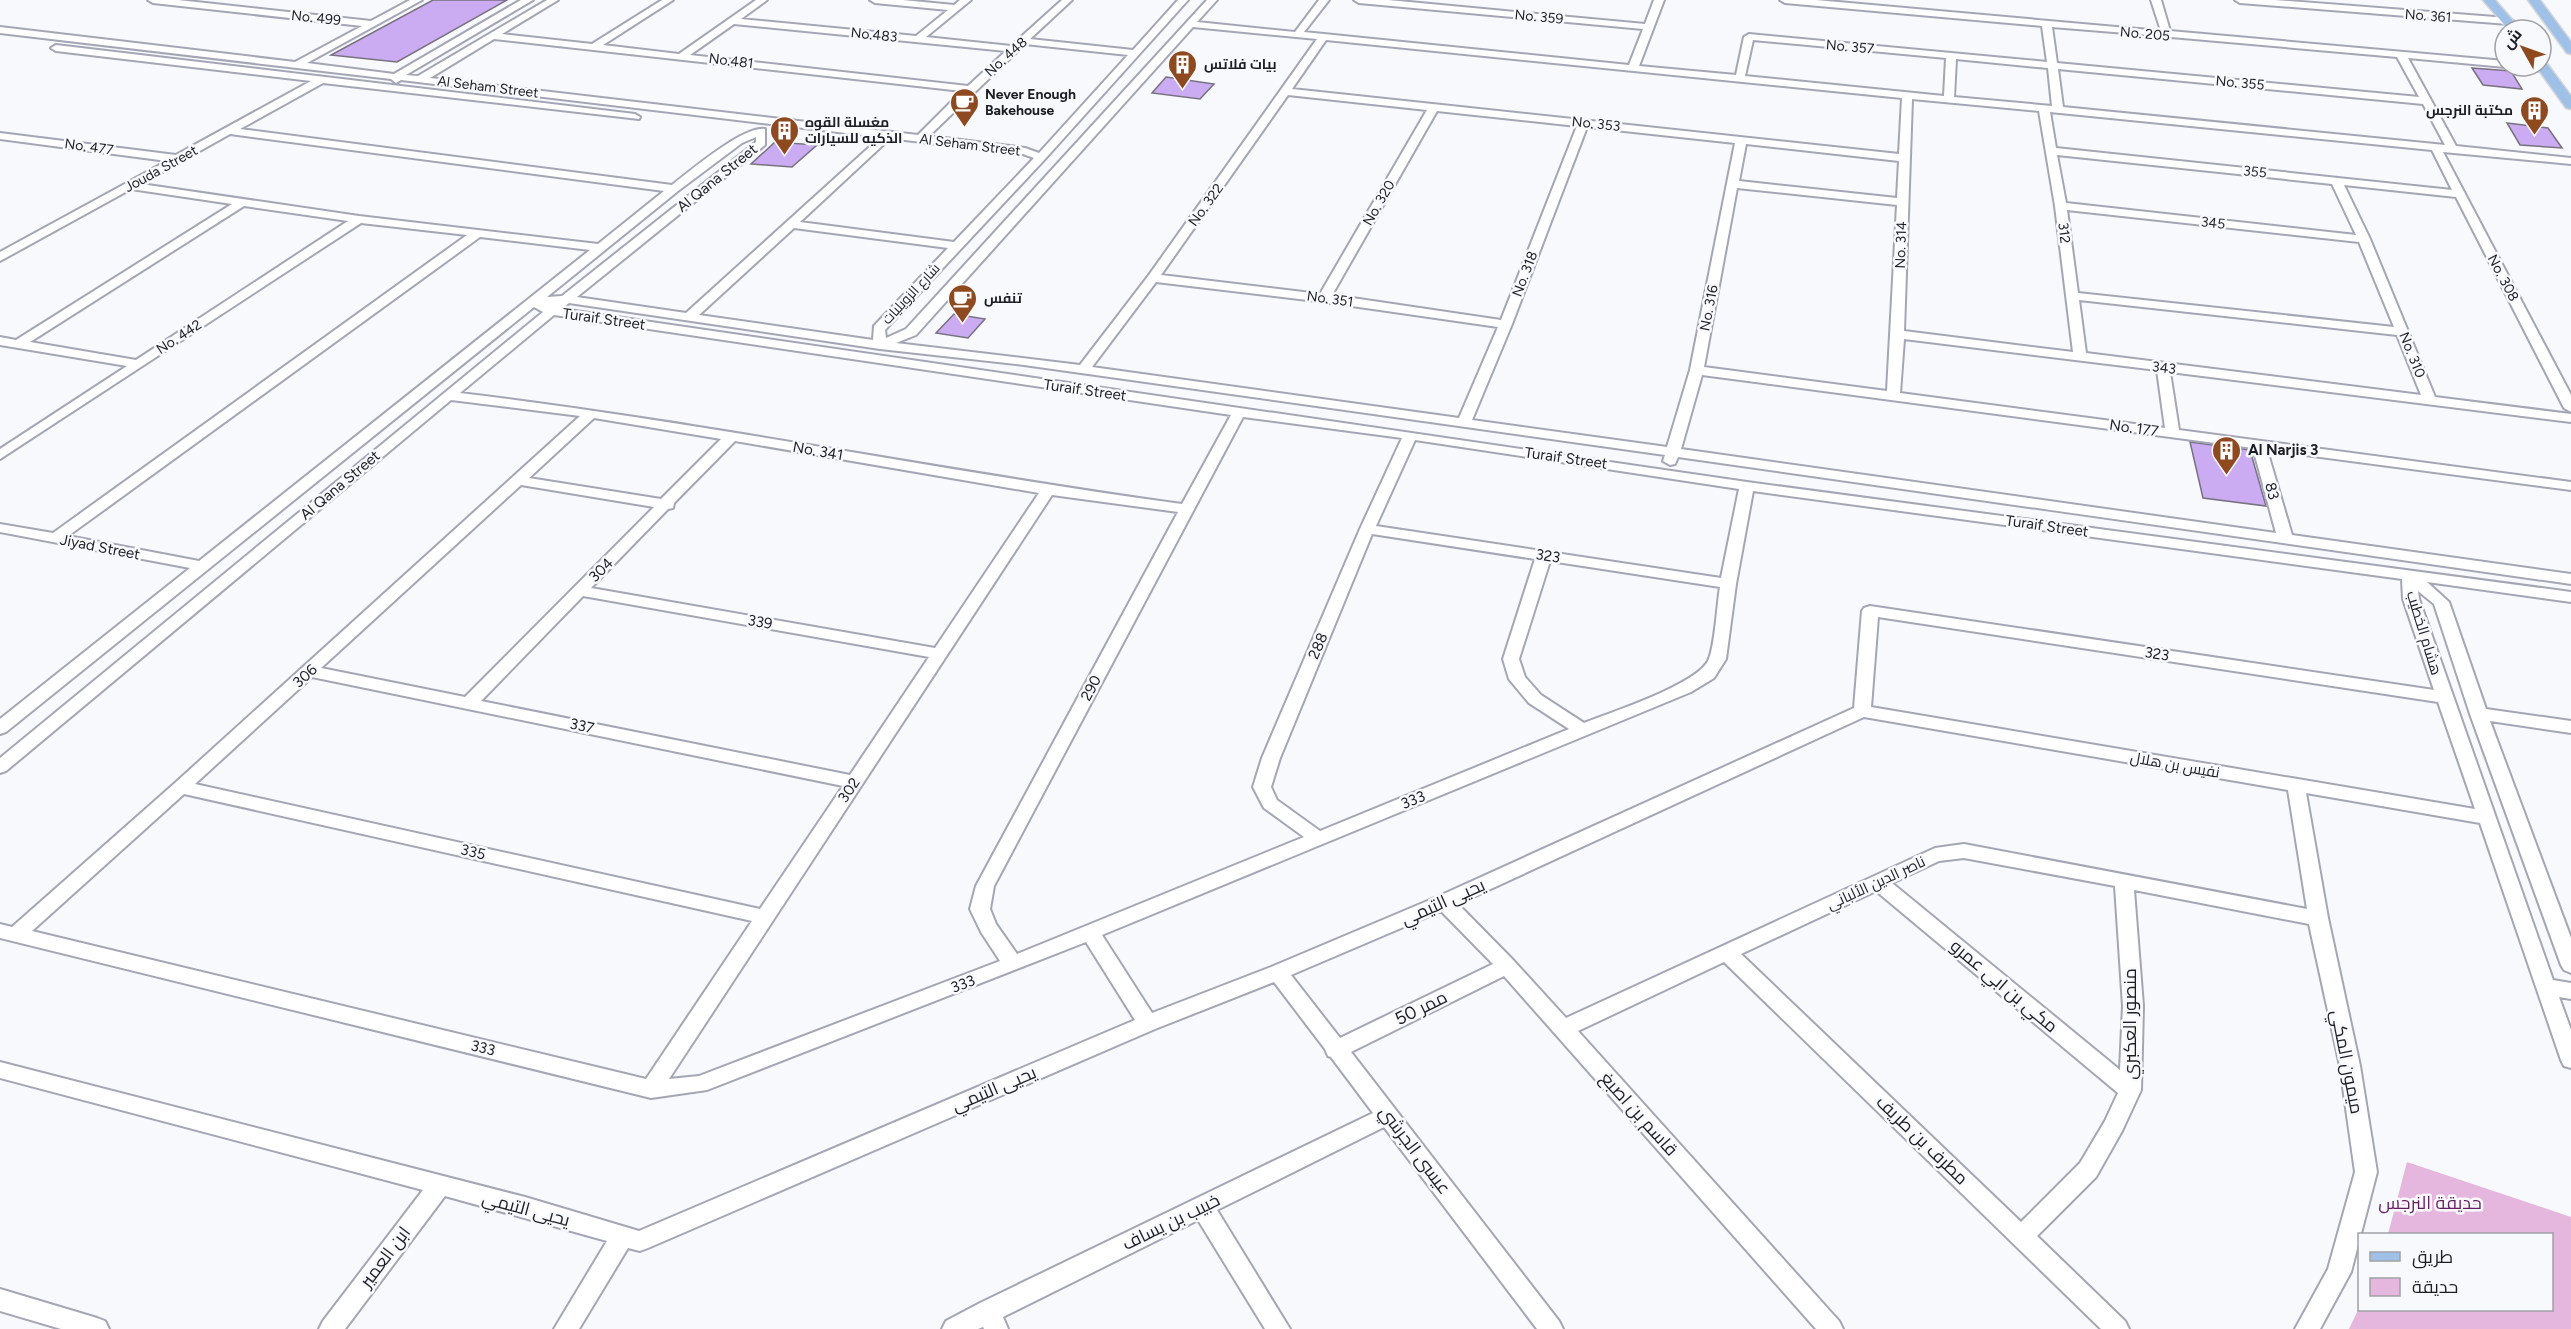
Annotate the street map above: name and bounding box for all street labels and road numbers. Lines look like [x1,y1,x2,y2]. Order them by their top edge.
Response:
street label: No. 359 [1514,6,1564,28]
street label: No. 361 [2404,6,2452,26]
street label: No. 499 [290,7,342,29]
street label: No. 205 [2119,23,2171,45]
street label: No.483 [850,24,898,46]
street label: No. 448 [981,34,1031,80]
street label: No. 357 [1825,36,1875,58]
street label: No.481 [708,50,754,72]
street label: Al Seham Street [436,72,540,102]
street label: No. 355 [2215,72,2265,94]
street label: No. 353 [1571,113,1621,135]
street label: Al Seham Street [918,130,1022,160]
street label: No. 477 [64,135,115,159]
street label: Al Qana Street [673,140,761,216]
street label: Jouda Street [121,142,201,196]
street label: 355 [2242,162,2268,182]
street label: No. 320 [1359,177,1399,229]
street label: No. 322 [1185,180,1227,230]
street label: 345 [2200,213,2226,233]
street label: No. 314 [1892,221,1910,269]
street label: 312 [2054,221,2074,245]
street label: No. 318 [1509,249,1541,299]
street label: No. 308 [2484,252,2522,304]
street label: شارع الزويليات [878,260,944,328]
street label: No. 316 [1696,283,1722,333]
street label: No. 351 [1306,287,1354,311]
street label: Turaif Street [561,304,647,334]
street label: No. 442 [153,316,205,358]
street label: No. 310 [2395,330,2429,380]
street label: 343 [2151,358,2177,378]
street label: Turaif Street [1042,375,1128,405]
street label: No. 177 [2108,416,2160,440]
street label: No. 341 [791,438,845,464]
street label: Turaif Street [1523,443,1609,473]
street label: Al Qana Street [297,446,384,523]
street label: 83 [2261,480,2283,502]
street label: Turaif Street [2004,511,2090,541]
street label: Jiyad Street [58,530,142,564]
street label: 323 [1534,545,1562,567]
street label: 304 [585,554,617,586]
street label: هشام الخطيب [2402,589,2445,678]
street label: 339 [746,611,774,633]
street label: 288 [1304,630,1332,662]
street label: 323 [2143,643,2171,665]
street label: 306 [289,660,321,691]
street label: 290 [1077,672,1105,704]
street label: 337 [568,715,596,737]
street label: نفيس بن هلال [2129,748,2221,783]
street label: 302 [834,774,864,806]
street label: 333 [1398,787,1428,813]
street label: 335 [459,840,487,864]
street label: ناصر الدين الألباني [1824,852,1929,916]
street label: يحيى التيمي [1398,874,1490,933]
street label: مكي بن ابي عمرو [1944,935,2062,1040]
street label: منصور العكبري [2119,968,2144,1080]
street label: 333 [948,971,978,997]
street label: ممر 50 [1391,986,1451,1030]
street label: ميمون المكي [2323,1008,2368,1116]
street label: 333 [469,1036,497,1060]
street label: يحيى التيمي [948,1061,1041,1119]
street label: قاسم بن اصبغ [1595,1067,1682,1161]
street label: مطرف بن طريف [1871,1091,1973,1189]
street label: عيسى الجرشي [1373,1101,1455,1200]
street label: يحيى التيمي [479,1187,572,1234]
street label: خبيب بن يساف [1119,1189,1223,1255]
street label: ابن العمير [354,1222,415,1293]

